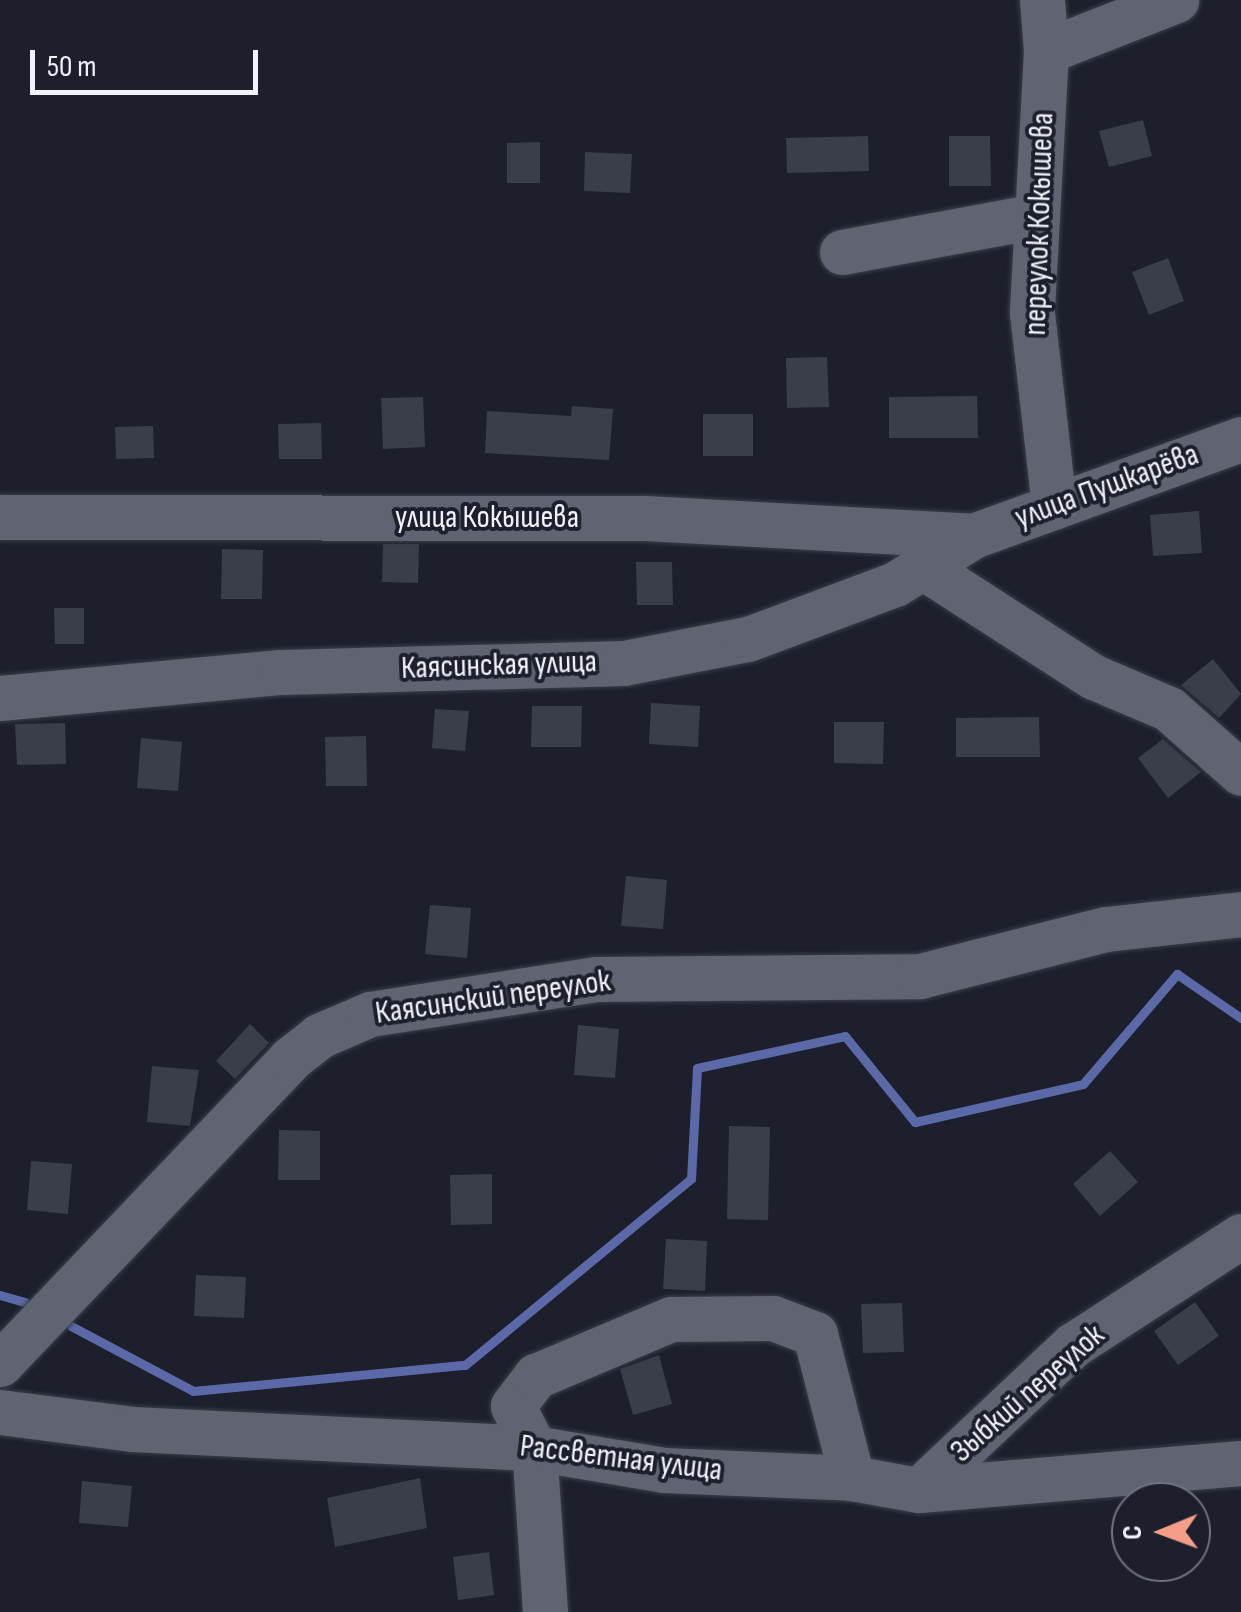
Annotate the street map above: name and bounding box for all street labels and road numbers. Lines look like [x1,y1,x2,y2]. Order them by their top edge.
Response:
street label: переулок Кокышева [1017,112,1063,336]
street label: улица Пушкарёва [1010,436,1204,538]
street label: улица Кокышева [395,499,579,537]
street label: Каясинская улица [400,643,598,689]
street label: Каясинский переулок [373,962,613,1034]
street label: Зыбкий переулок [943,1317,1113,1471]
street label: Рассветная улица [518,1428,724,1490]

